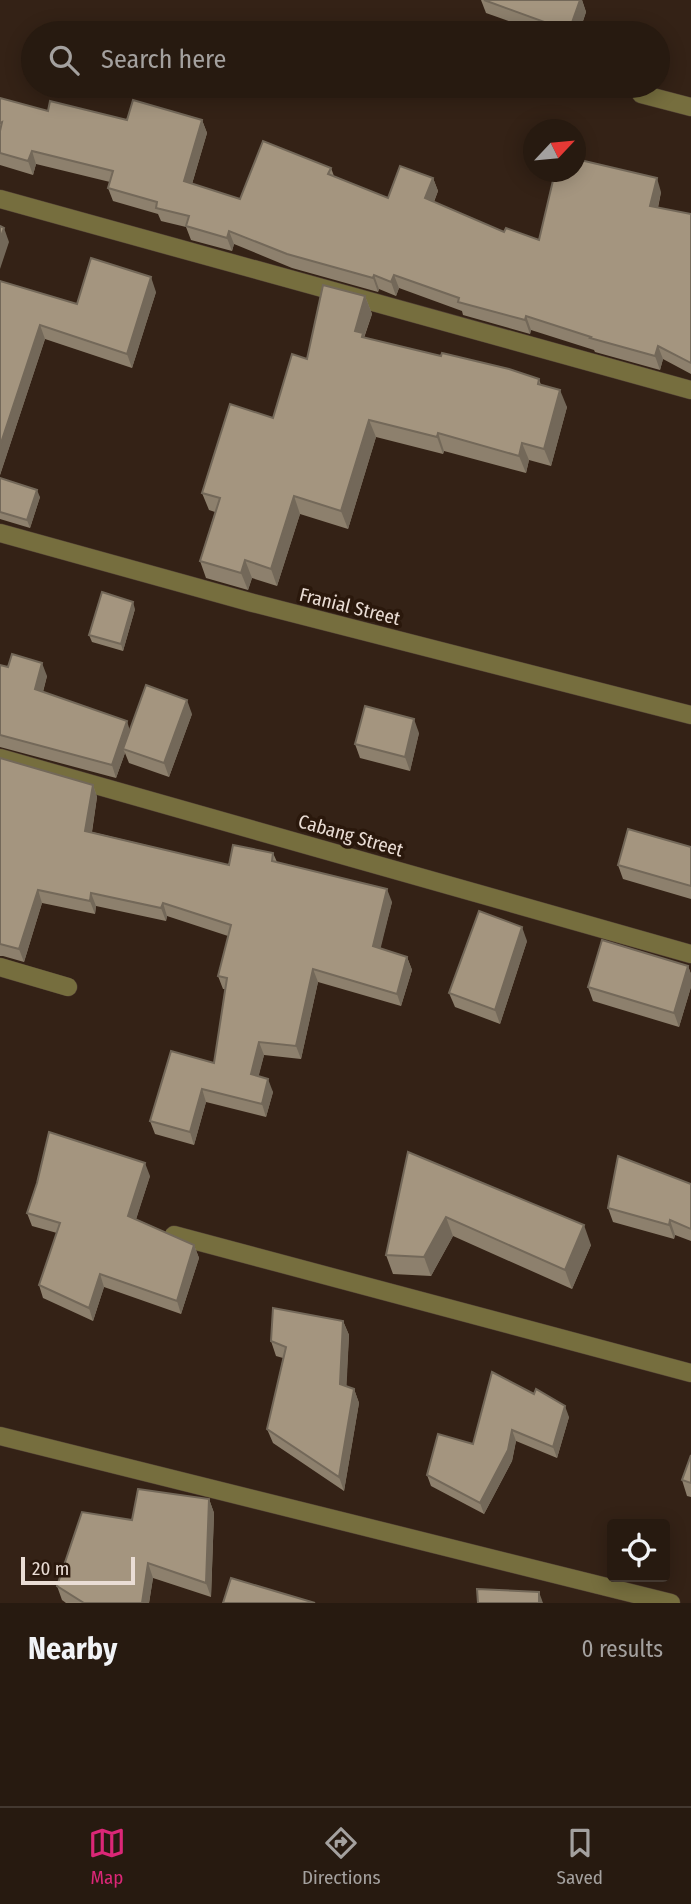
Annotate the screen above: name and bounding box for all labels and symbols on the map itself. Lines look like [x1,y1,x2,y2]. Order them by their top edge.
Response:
north arrow [523,119,586,182]
street label: Franial Street [297,583,403,630]
street label: Cabang Street [296,810,407,862]
scale bar [21,1554,135,1586]

